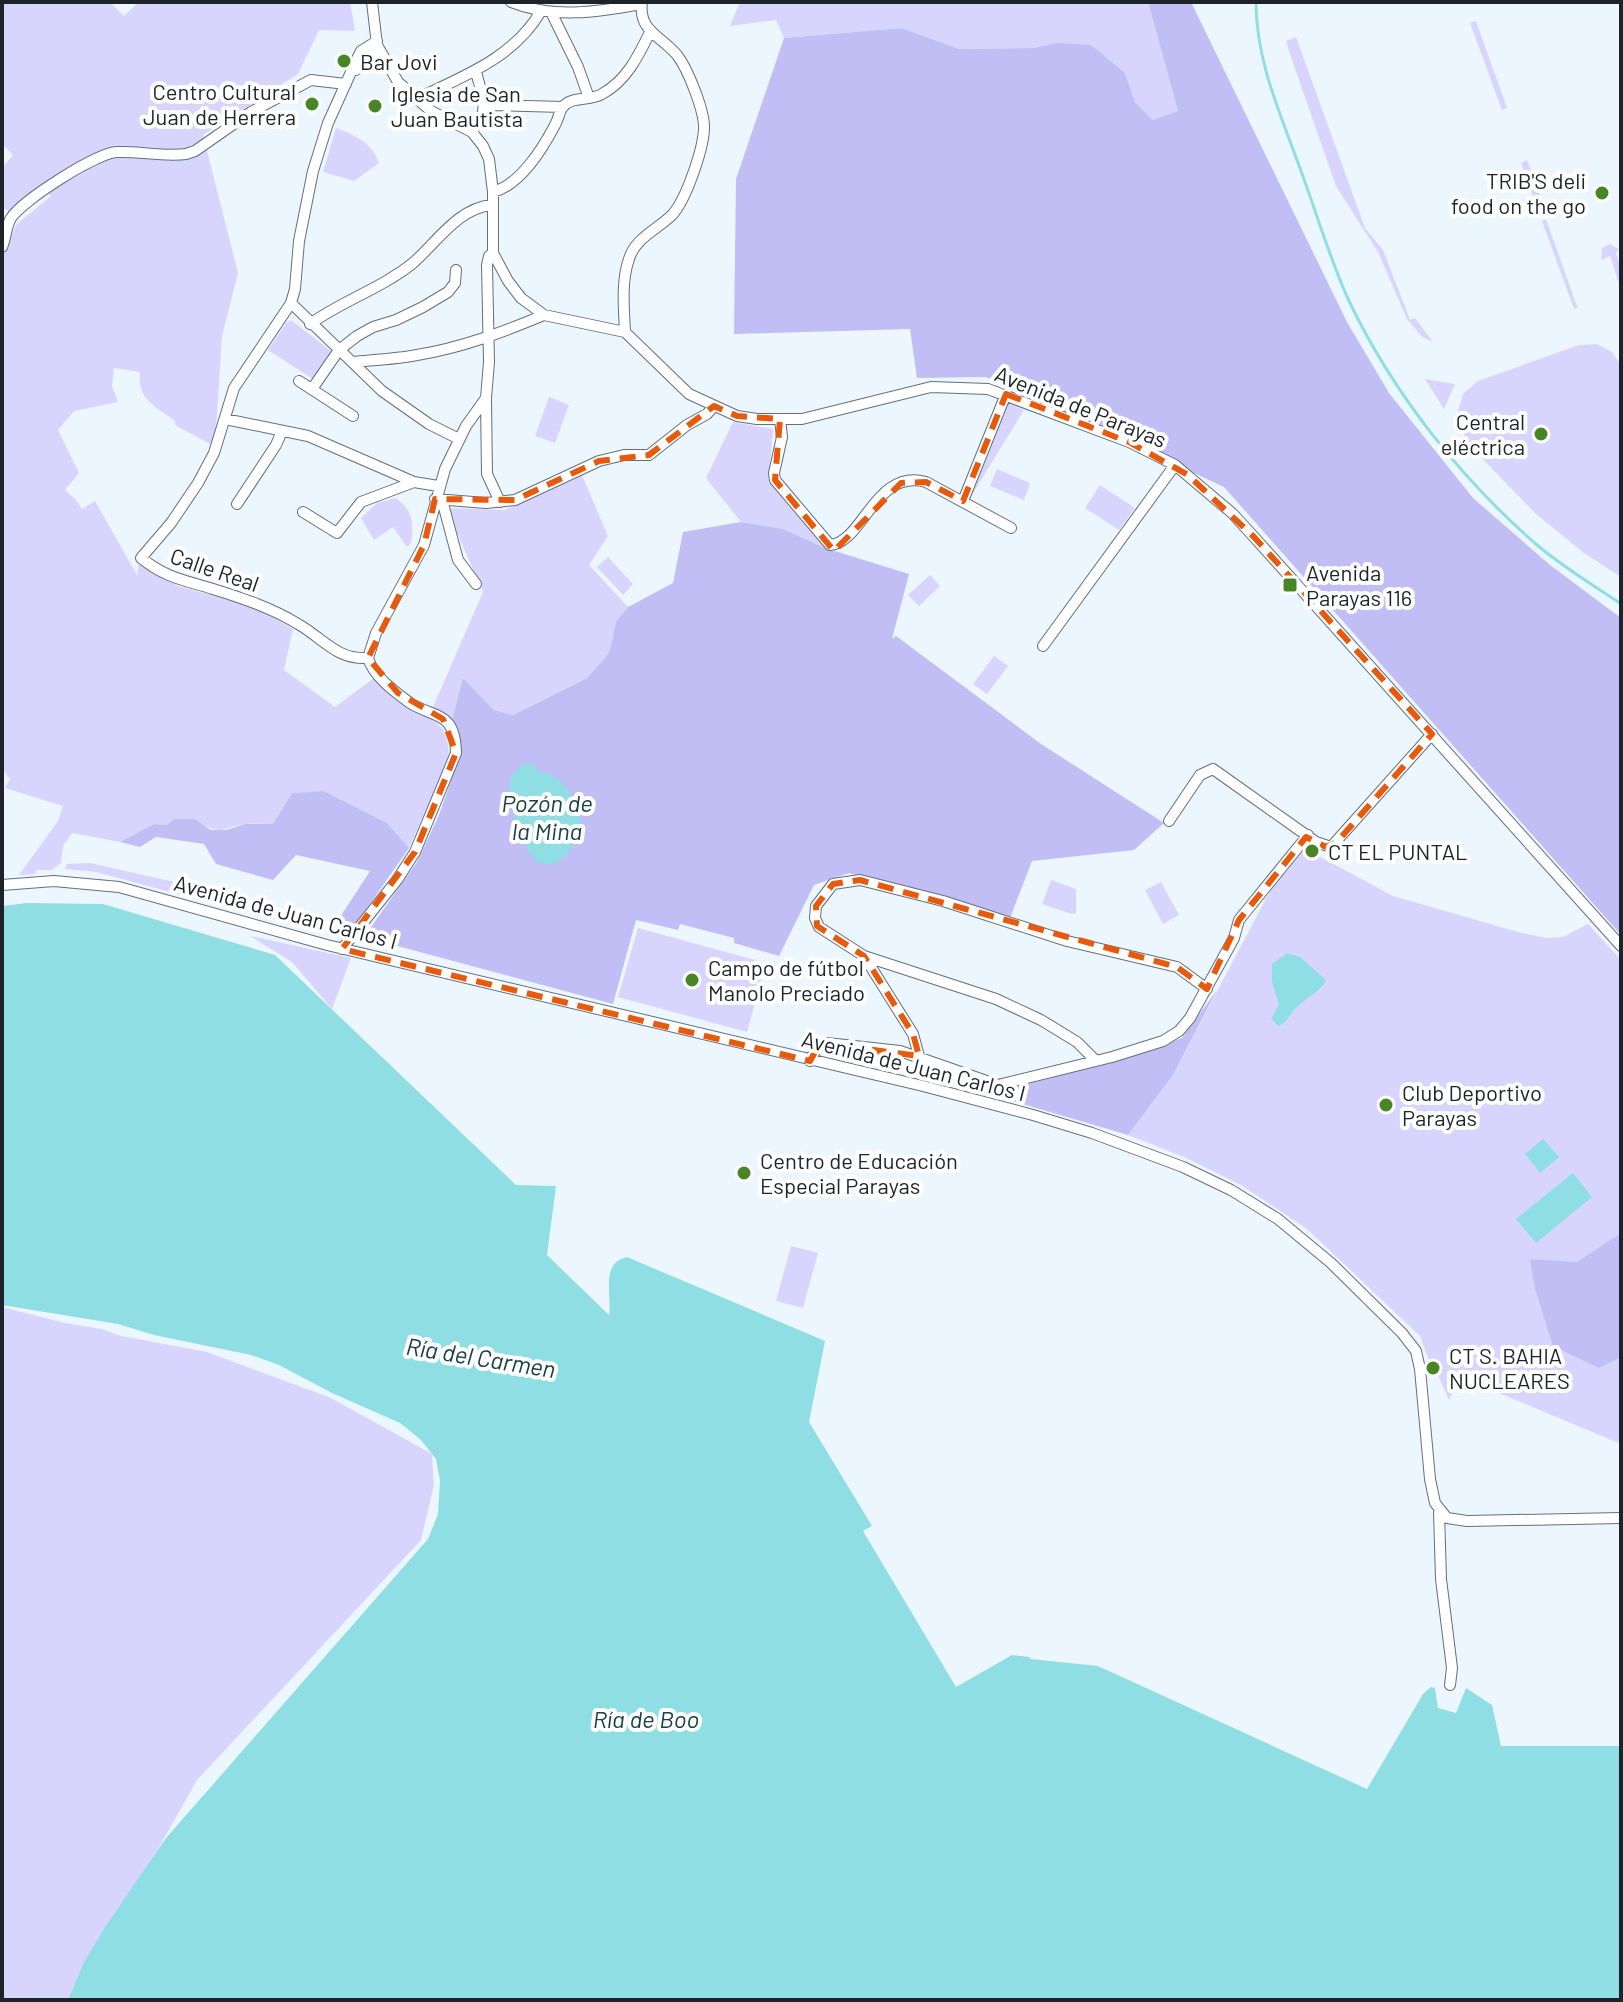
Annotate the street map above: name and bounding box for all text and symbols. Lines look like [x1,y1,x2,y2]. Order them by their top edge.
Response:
place label: Bar Jovi [360,48,438,74]
marker: Bar Jovi [335,52,353,70]
place label: Centro Cultural Juan de Herrera [143,78,296,129]
place label: Iglesia de San Juan Bautista [391,80,523,131]
marker: Centro Cultural Juan de Herrera [303,95,321,113]
marker: Iglesia de San Juan Bautista [366,97,384,115]
place label: TRIB'S deli food on the go [1451,167,1586,218]
marker: TRIB'S deli food on the go [1593,184,1611,202]
street label: Avenida de Parayas [991,360,1171,452]
place label: Central eléctrica [1441,408,1525,459]
marker: Central eléctrica [1532,425,1550,443]
street label: Calle Real [167,542,263,596]
place label: Avenida Parayas 116 [1306,559,1412,610]
marker: Avenida Parayas 116 [1281,576,1299,594]
water label: Pozón de la Mina [501,788,593,845]
place label: CT EL PUNTAL [1328,838,1468,864]
marker: CT EL PUNTAL [1303,842,1321,860]
street label: Avenida de Juan Carlos I [172,869,400,953]
place label: Campo de fútbol Manolo Preciado [708,954,865,1005]
marker: Campo de fútbol Manolo Preciado [683,971,701,989]
street label: Avenida de Juan Carlos I [799,1025,1029,1105]
place label: Club Deportivo Parayas [1402,1079,1542,1130]
marker: Club Deportivo Parayas [1377,1096,1395,1114]
place label: Centro de Educación Especial Parayas [760,1147,958,1198]
marker: Centro de Educación Especial Parayas [735,1164,753,1182]
water label: Ría del Carmen [404,1331,558,1383]
place label: CT S. BAHIA NUCLEARES [1449,1342,1570,1393]
marker: CT S. BAHIA NUCLEARES [1424,1359,1442,1377]
water label: Ría de Boo [593,1704,699,1733]

